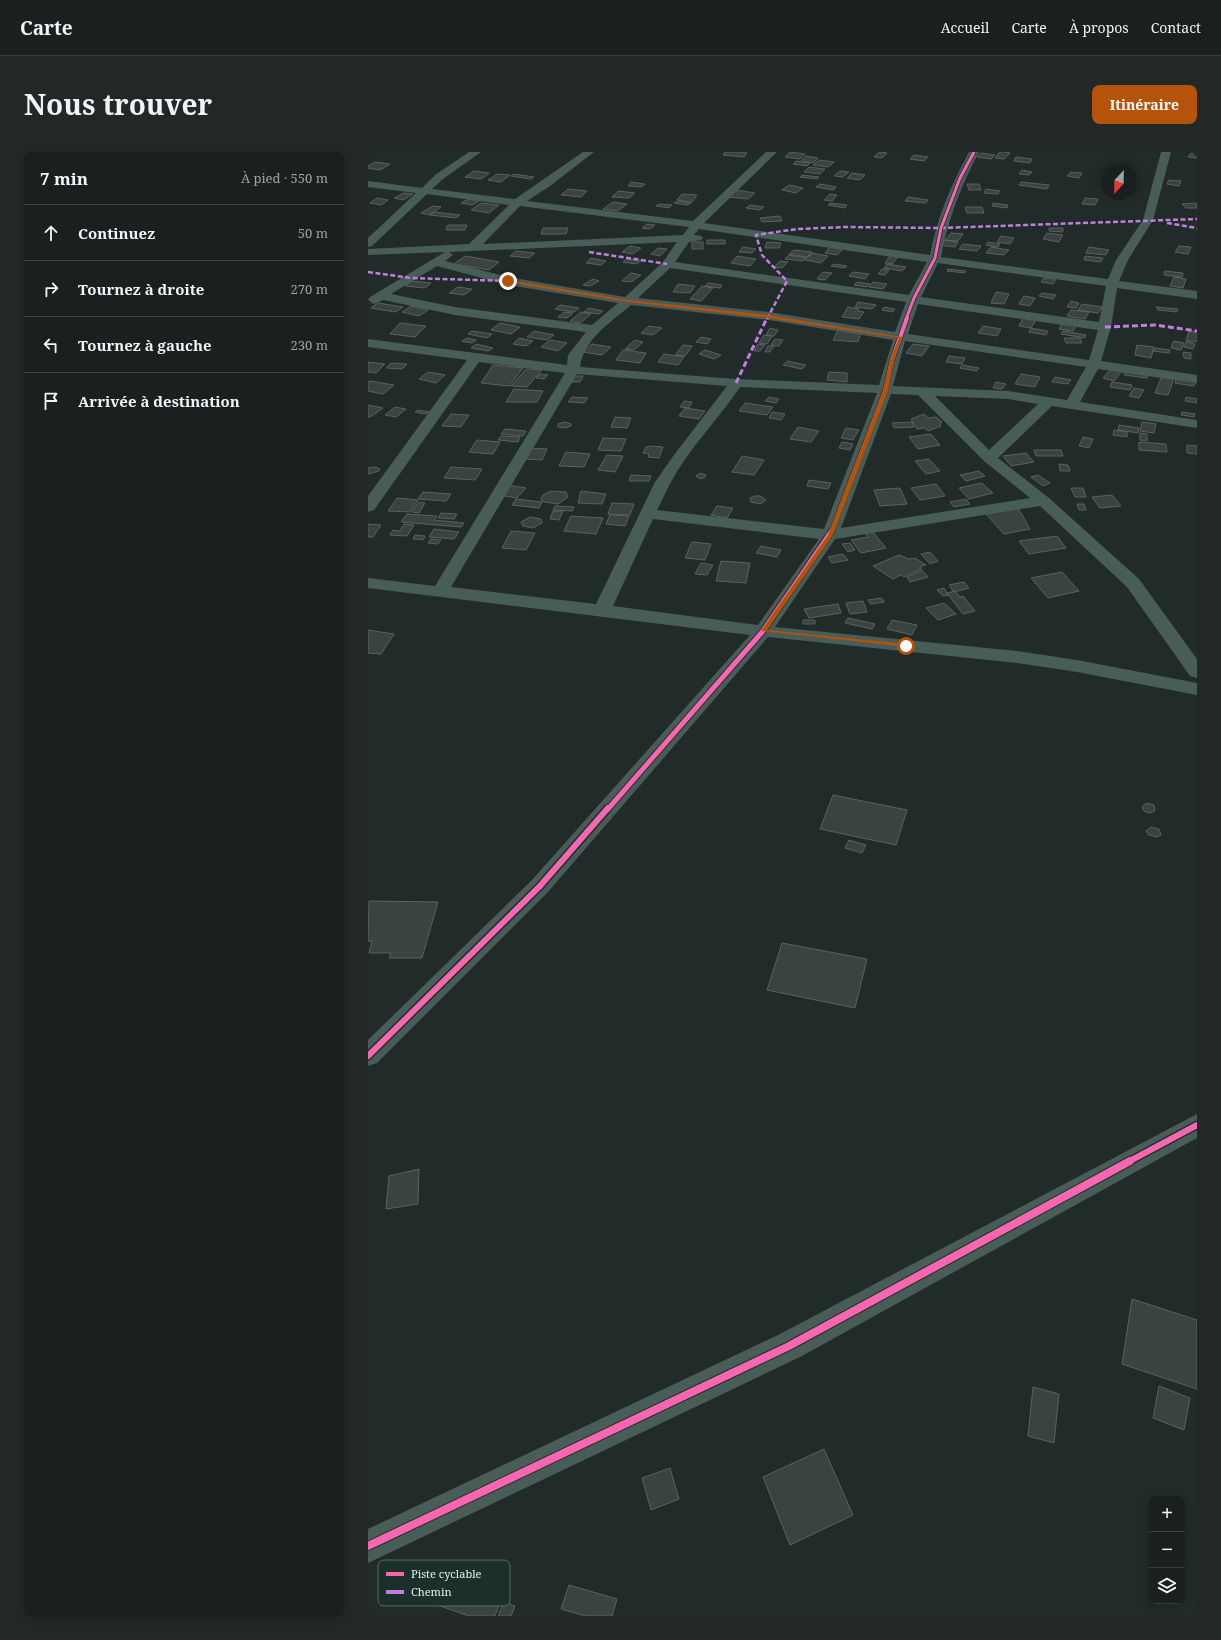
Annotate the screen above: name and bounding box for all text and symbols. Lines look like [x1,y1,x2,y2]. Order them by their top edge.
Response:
text: Carte [20,15,73,41]
text: Accueil [941,18,989,37]
text: Carte [1011,18,1047,37]
text: À propos [1069,18,1129,37]
text: Contact [1151,18,1201,37]
text: Nous trouver [24,85,212,123]
button: Itinéraire [1092,85,1197,124]
north arrow [1101,164,1137,200]
text: 7 min [40,167,88,190]
text: À pied · 550 m [241,169,328,187]
icon: ahead [40,222,62,244]
text: Continuez [78,223,155,243]
text: 50 m [298,224,328,242]
route end [499,272,517,290]
icon: right [40,278,62,300]
text: Tournez à droite [78,279,204,299]
text: 270 m [291,280,328,298]
icon: left [40,334,62,356]
text: Tournez à gauche [78,335,212,355]
text: 230 m [291,336,328,354]
icon: arrive [40,390,62,412]
text: Arrivée à destination [78,391,240,411]
route start [897,637,915,655]
map controls [1149,1496,1185,1604]
button: + [1149,1496,1185,1532]
button: − [1149,1532,1185,1568]
legend [378,1560,510,1606]
text: Piste cyclable [411,1566,482,1581]
button: layers [1149,1568,1185,1604]
text: Chemin [411,1584,452,1599]

